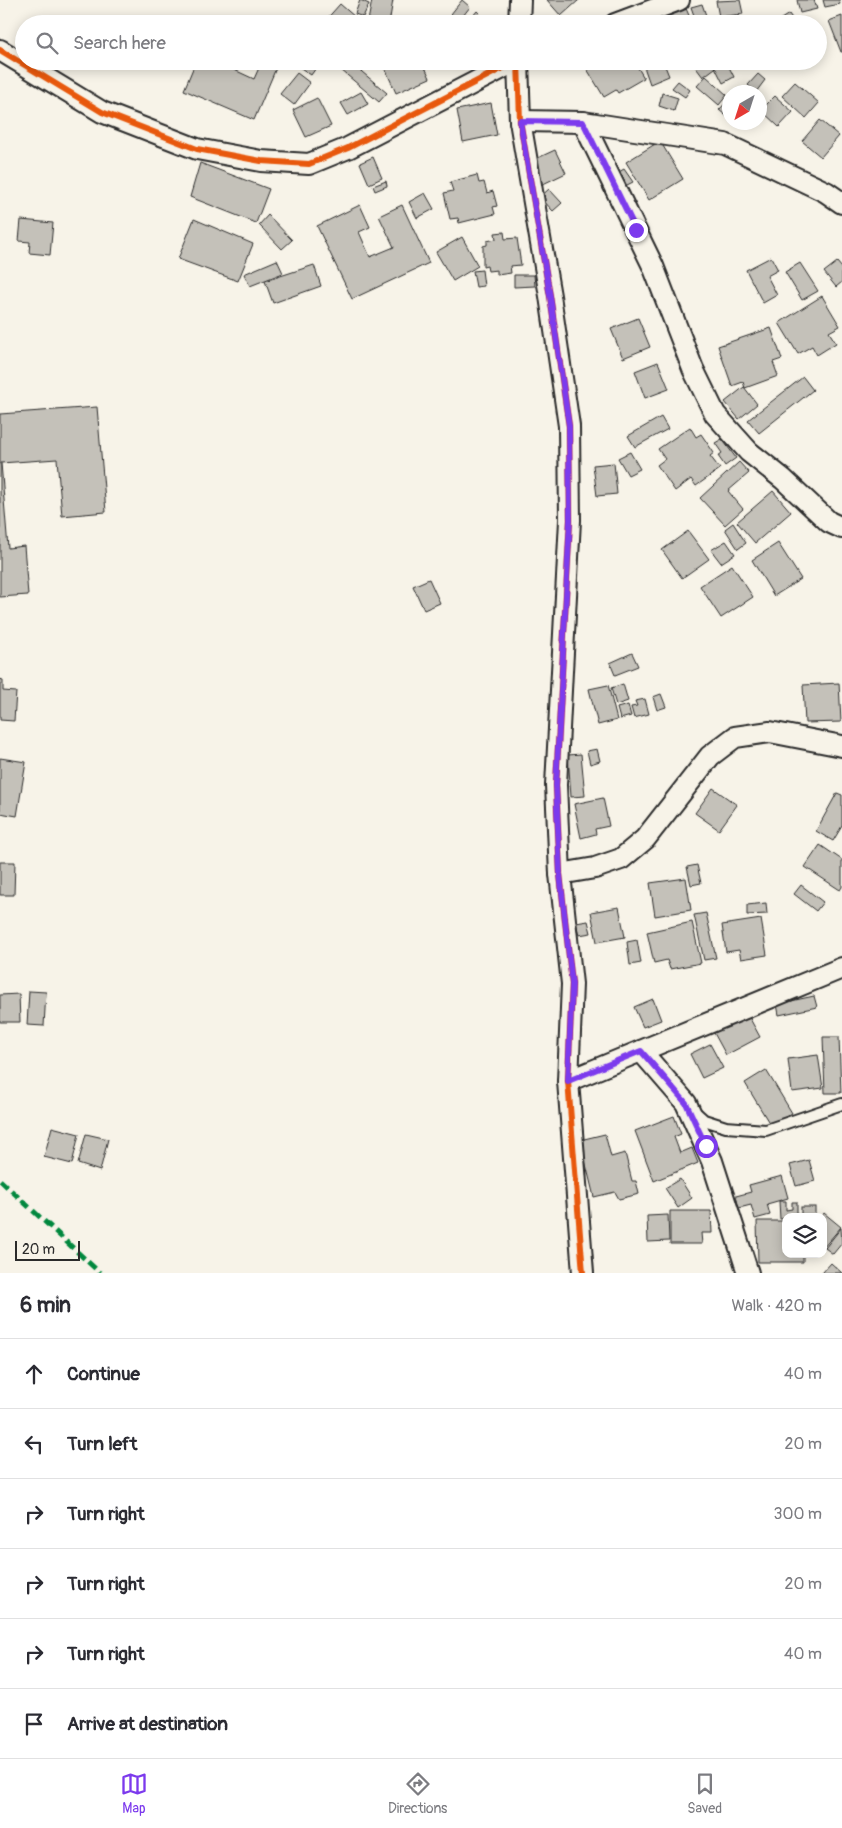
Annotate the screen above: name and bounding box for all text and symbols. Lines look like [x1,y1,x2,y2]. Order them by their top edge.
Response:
search box [15,15,827,70]
icon: search [33,29,61,57]
text: Search here [73,31,166,55]
north arrow [722,85,767,130]
route end [625,219,648,242]
route start [695,1135,718,1158]
map controls [782,1213,827,1258]
button: layers [782,1213,827,1258]
scale bar [15,1238,80,1261]
text: 20 m [22,1241,55,1258]
text: 6 min [20,1292,71,1319]
text: Walk · 420 m [731,1296,822,1316]
icon: ahead [20,1360,48,1388]
text: Continue [67,1362,140,1386]
text: 40 m [784,1364,822,1384]
icon: left [20,1430,48,1458]
text: Turn left [67,1432,137,1456]
text: 20 m [784,1434,822,1454]
icon: right [20,1500,48,1528]
text: Turn right [67,1502,145,1526]
text: 300 m [774,1504,822,1524]
icon: right [20,1570,48,1598]
text: Turn right [67,1572,145,1596]
text: 20 m [784,1574,822,1594]
icon: right [20,1640,48,1668]
text: Turn right [67,1642,145,1666]
text: 40 m [784,1644,822,1664]
icon: arrive [20,1710,48,1738]
text: Arrive at destination [67,1712,228,1736]
tab: Map [120,1770,148,1817]
tab: Directions [388,1770,447,1817]
tab: Saved [687,1770,722,1817]

